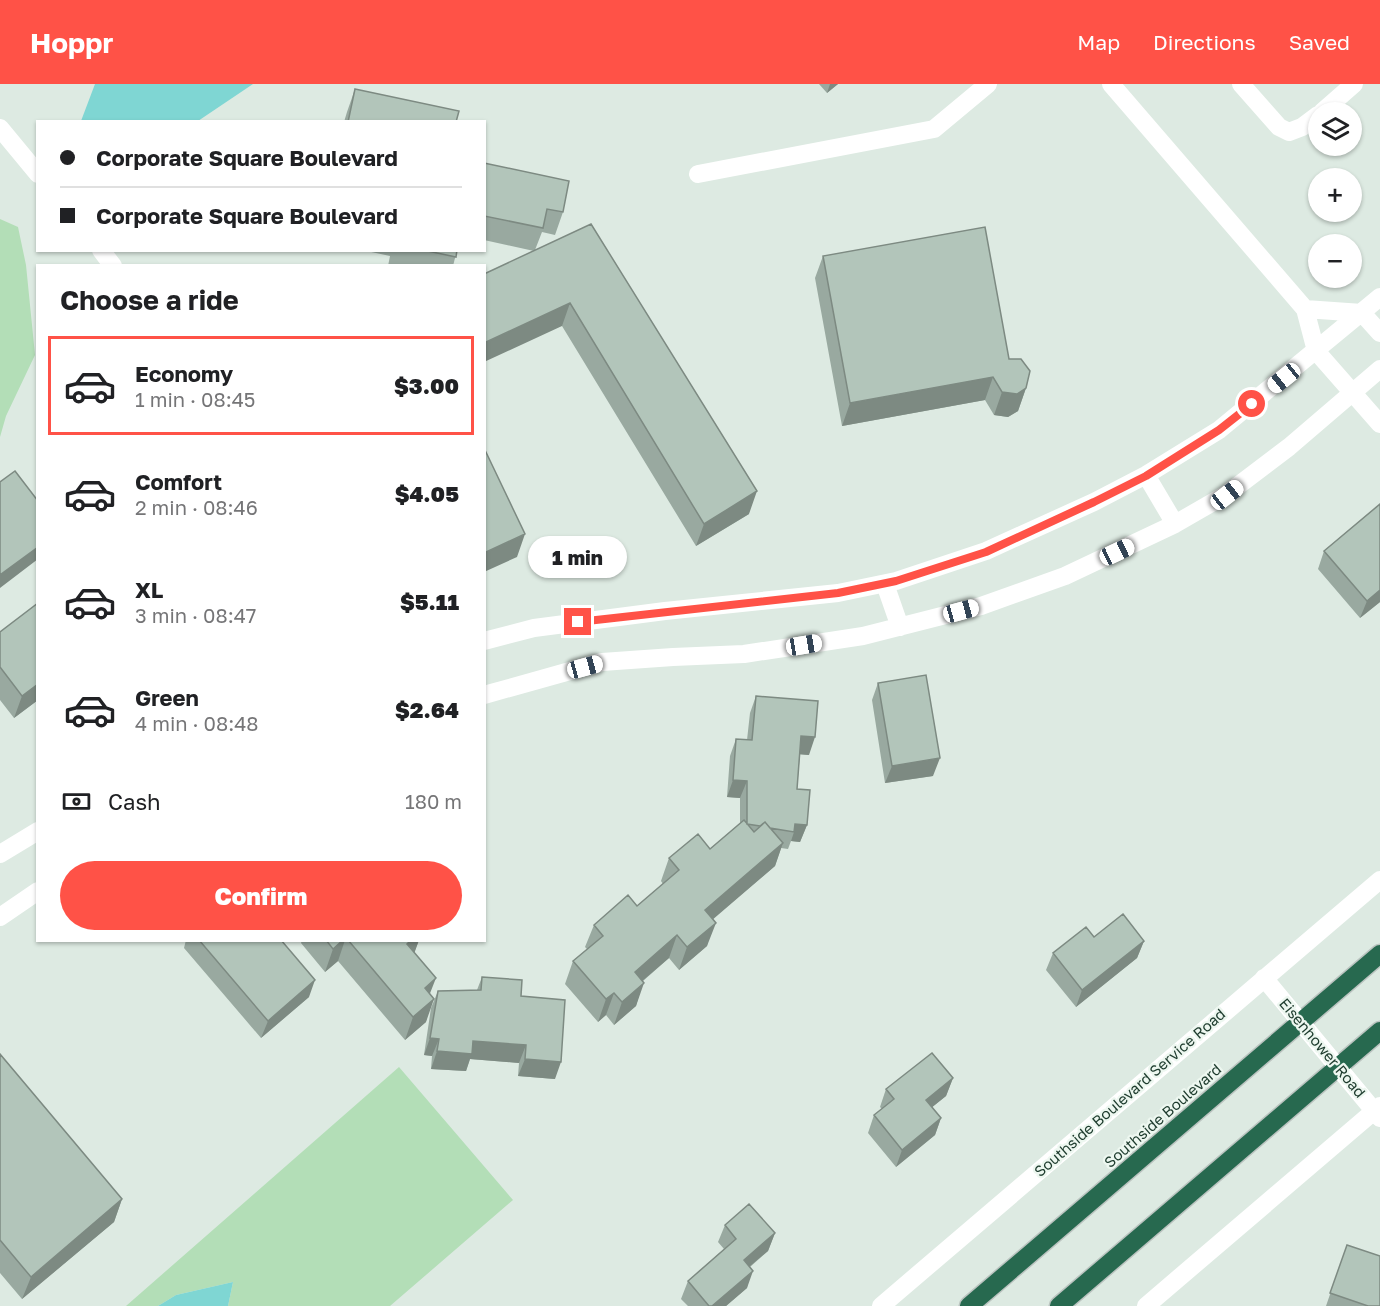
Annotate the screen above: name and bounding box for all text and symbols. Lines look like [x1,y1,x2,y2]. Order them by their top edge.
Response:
text: Hoppr [30,26,113,59]
text: Map [1077,29,1120,55]
text: Directions [1153,29,1256,55]
text: Saved [1289,29,1350,55]
map controls [1308,102,1362,288]
button: layers [1308,102,1362,156]
text: Corporate Square Boulevard [96,144,398,171]
button: + [1308,168,1362,222]
text: Corporate Square Boulevard [96,202,398,229]
button: − [1308,234,1362,288]
text: Choose a ride [60,284,239,316]
icon: car [63,359,117,413]
text: Economy [135,360,233,387]
car [1264,360,1304,396]
text: $3.00 [394,372,459,399]
text: 1 min · 08:45 [135,387,255,411]
route start [1238,390,1265,417]
icon: car [63,467,117,521]
text: Comfort [135,468,222,495]
car [1207,477,1247,513]
text: $4.05 [395,480,459,507]
text: 2 min · 08:46 [135,495,258,519]
callout: 1 min [528,535,628,577]
car [1097,536,1137,568]
text: 1 min [552,545,603,569]
icon: car [63,575,117,629]
text: XL [135,576,163,603]
text: $5.11 [400,588,459,615]
car [941,598,981,624]
text: 3 min · 08:47 [135,603,256,627]
route end [564,608,591,635]
car [785,633,823,657]
car [565,654,605,680]
icon: car [63,683,117,737]
text: Green [135,684,199,711]
text: $2.64 [395,696,459,723]
text: 4 min · 08:48 [135,711,259,735]
icon: cash [60,785,93,818]
text: Cash [108,788,161,815]
text: 180 m [405,789,462,813]
button: Confirm [60,861,462,930]
street label: Eisenhower Road [1276,994,1370,1101]
street label: Southside Boulevard Service Road [1031,1005,1229,1181]
street label: Southside Boulevard [1101,1060,1225,1172]

